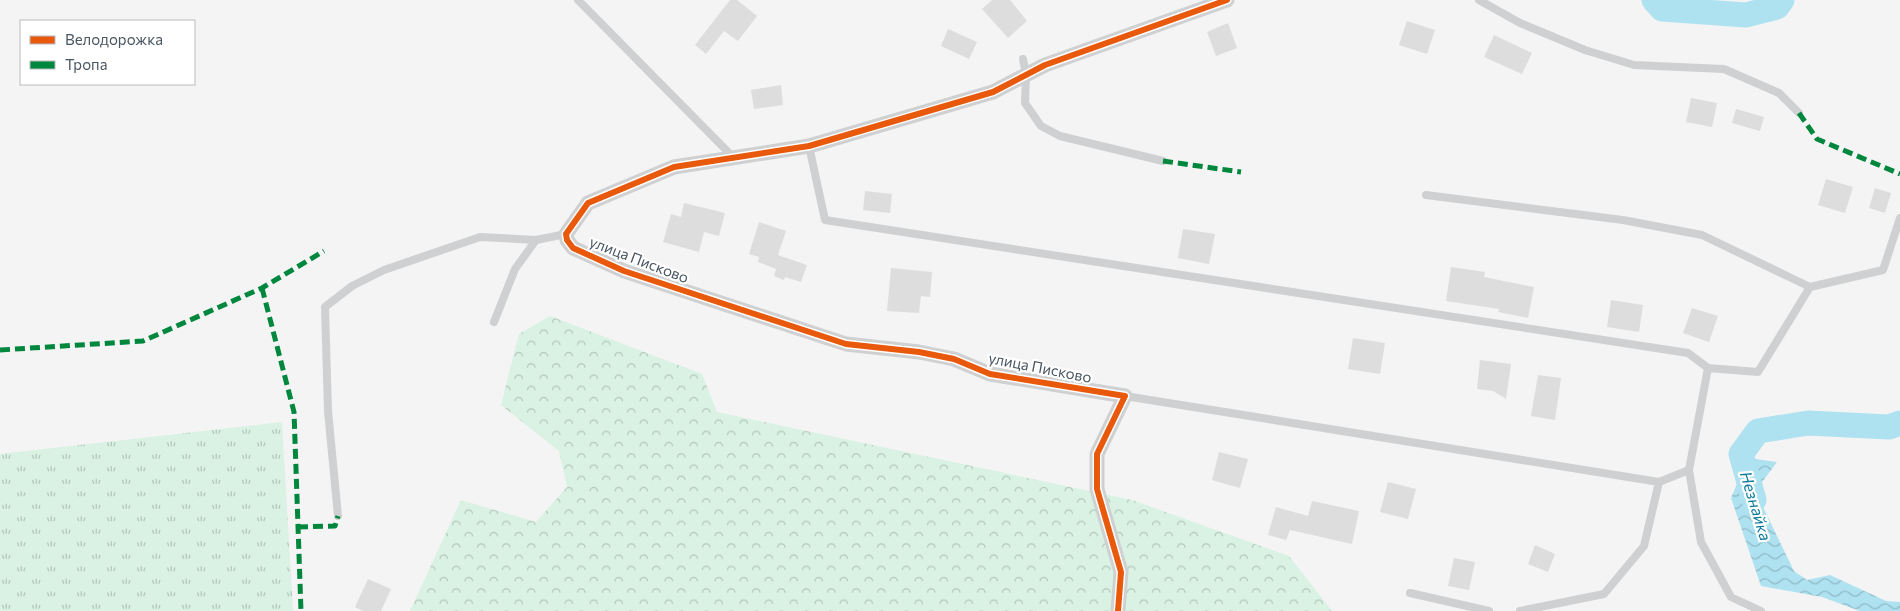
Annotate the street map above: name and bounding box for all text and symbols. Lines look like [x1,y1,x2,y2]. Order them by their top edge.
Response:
legend [20,20,195,85]
text: Велодорожка [65,30,163,48]
text: Тропа [65,55,107,73]
street label: улица Писково [587,232,691,286]
street label: улица Писково [987,348,1093,386]
water label: Незнайка [1737,469,1776,543]

